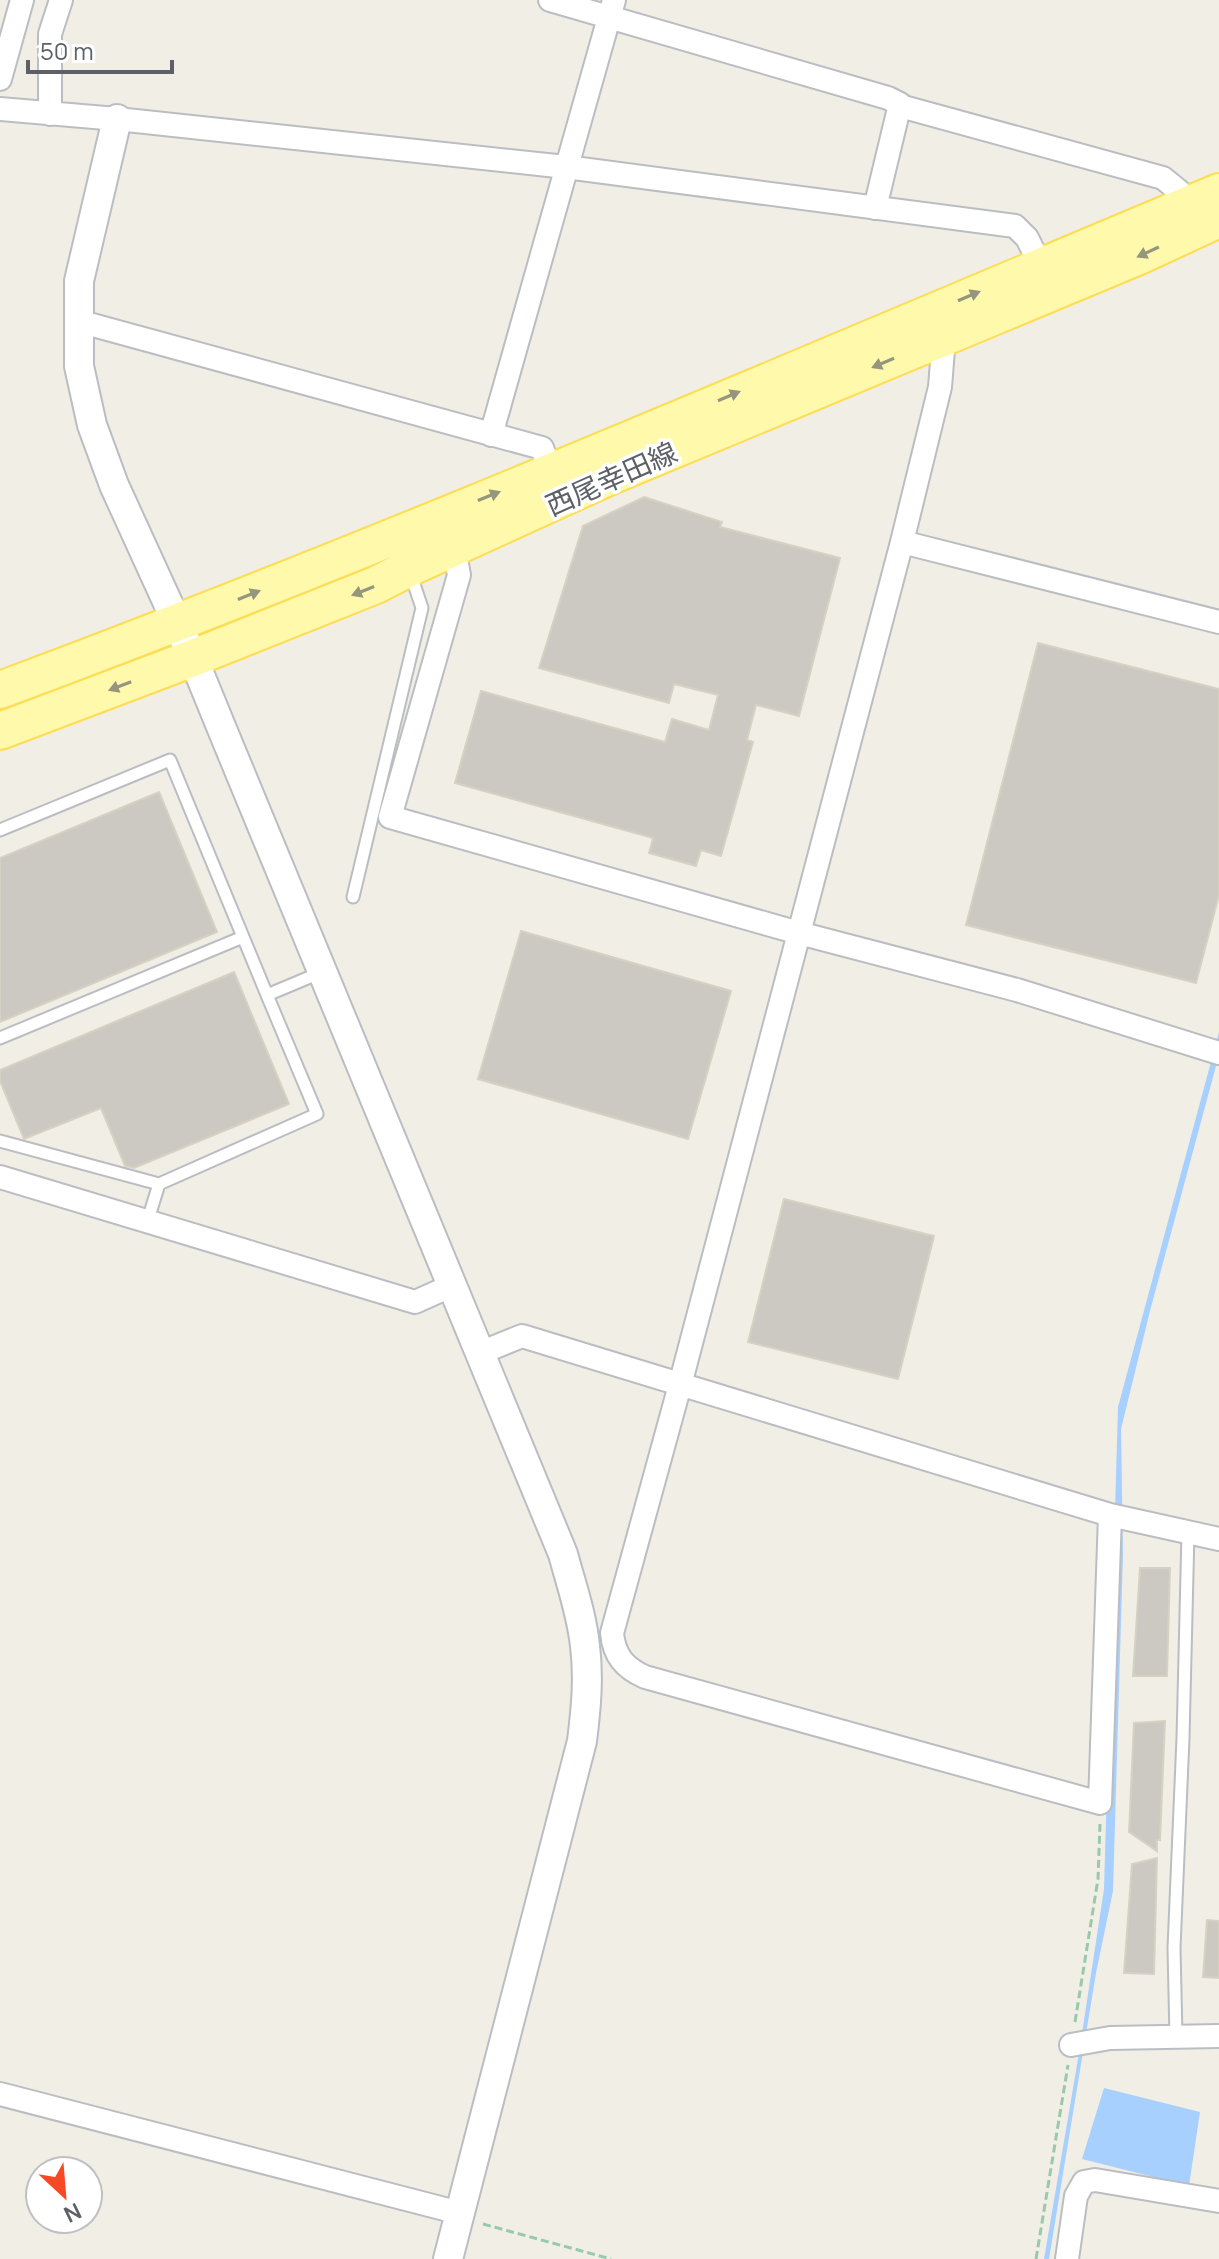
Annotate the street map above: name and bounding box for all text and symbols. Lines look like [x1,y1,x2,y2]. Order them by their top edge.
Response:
scale bar [28,24,172,74]
text: 50 m [40,34,94,67]
one-way arrow [1137,245,1160,258]
one-way arrow [957,290,981,303]
one-way arrow [871,356,895,369]
one-way arrow [717,390,741,403]
street label: 西尾幸田線 [539,432,683,524]
one-way arrow [477,490,501,503]
one-way arrow [351,584,375,597]
one-way arrow [237,588,260,601]
one-way arrow [108,680,132,693]
north arrow [24,2155,104,2235]
text: N [59,2196,86,2230]

